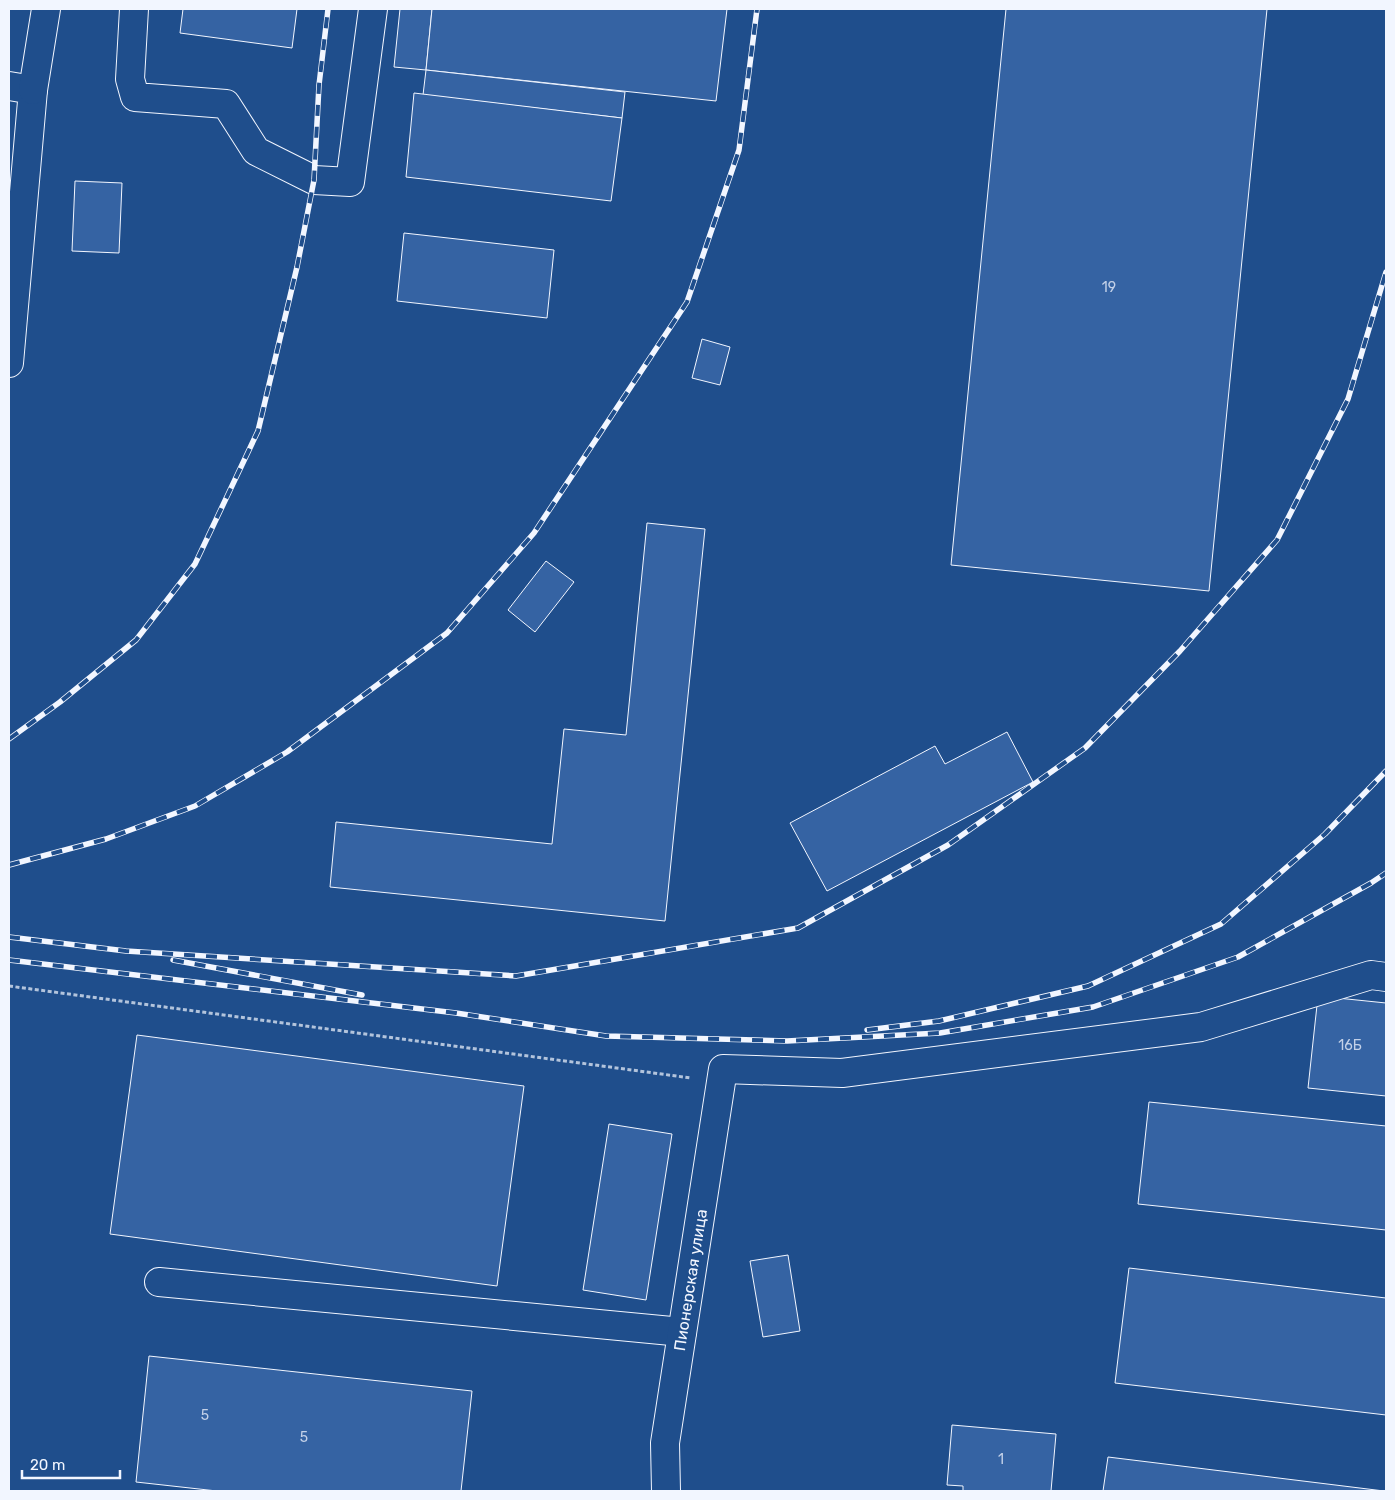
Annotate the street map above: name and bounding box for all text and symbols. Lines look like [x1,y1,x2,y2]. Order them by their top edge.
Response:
house number: 19 [1102,279,1116,296]
house number: 16Б [1338,1037,1362,1054]
street label: Пионерская улица [670,1208,711,1352]
house number: 5 [201,1407,209,1424]
house number: 5 [300,1429,308,1446]
scale bar [22,1448,120,1480]
house number: 1 [998,1451,1004,1468]
text: 20 m [30,1456,65,1474]

